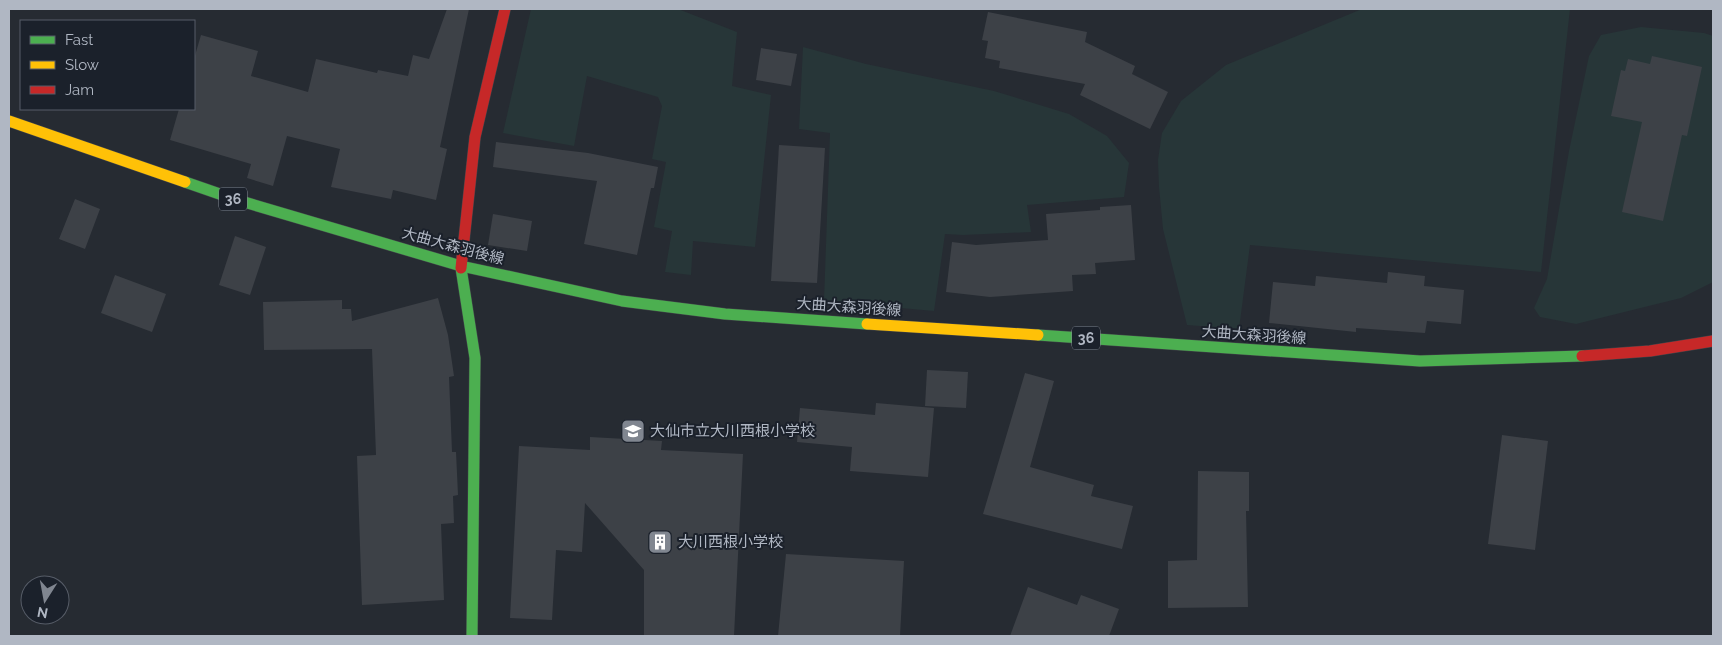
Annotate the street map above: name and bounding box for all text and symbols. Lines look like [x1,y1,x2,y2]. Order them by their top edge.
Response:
legend [20,20,195,110]
text: Fast [65,31,93,49]
text: Slow [65,56,99,74]
text: Jam [65,81,94,99]
road number: 36 [219,188,247,210]
street label: 大曲大森羽後線 [400,224,506,268]
street label: 大曲大森羽後線 [796,294,902,320]
street label: 大曲大森羽後線 [1201,322,1307,348]
road number: 36 [1072,326,1100,349]
school or university icon: 大仙市立大川西根小学校 [620,418,646,444]
place label: 大仙市立大川西根小学校 [650,422,815,440]
building icon: 大川西根小学校 [647,529,673,555]
place label: 大川西根小学校 [678,533,783,551]
north arrow [20,575,70,625]
text: N [36,604,49,622]

